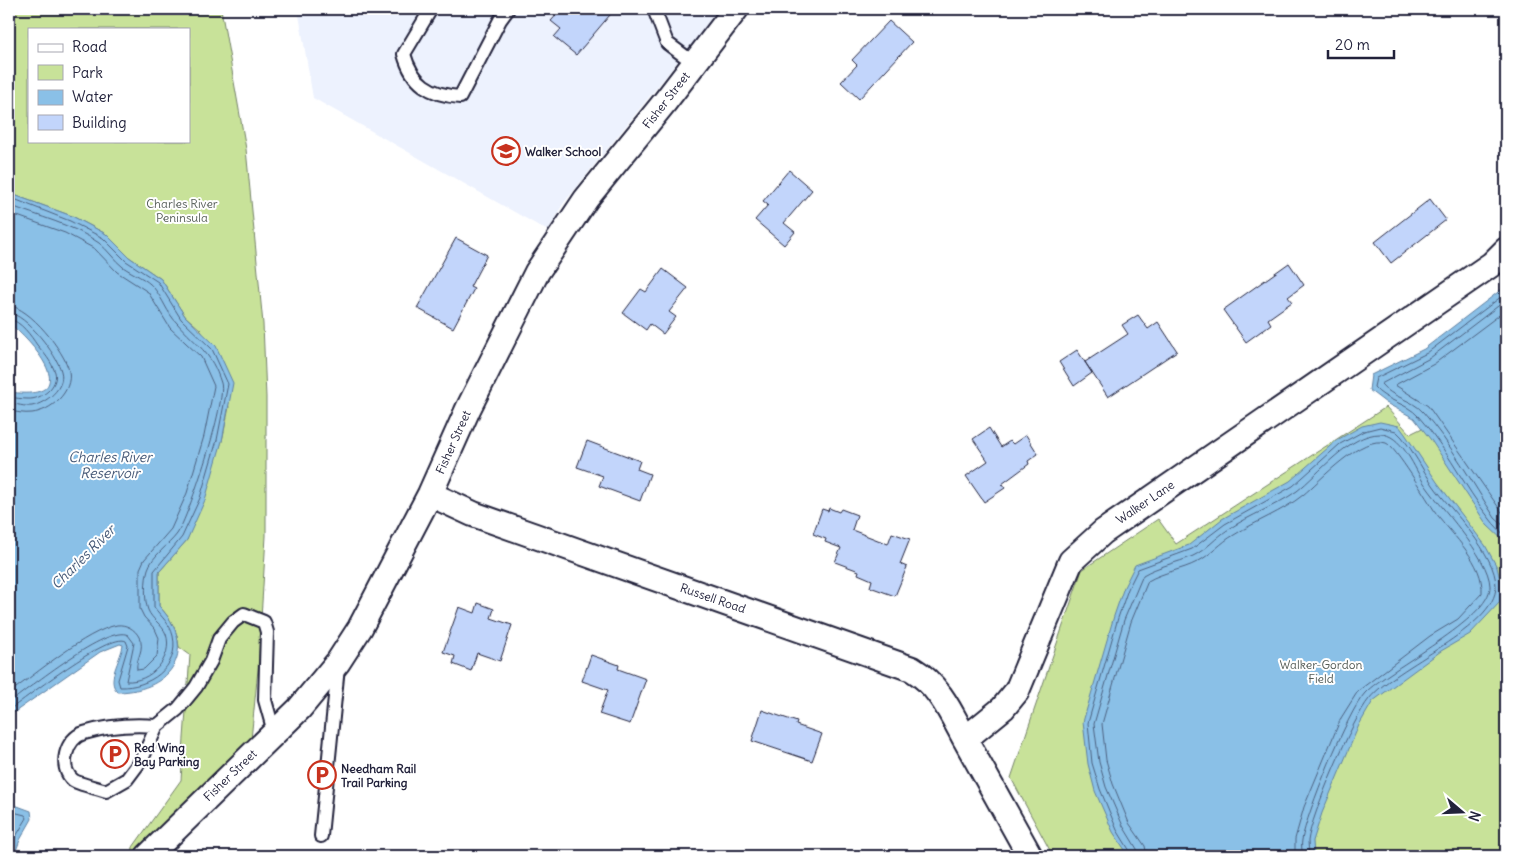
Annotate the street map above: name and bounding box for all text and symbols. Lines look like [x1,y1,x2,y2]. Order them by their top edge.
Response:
legend [28,28,190,142]
scale bar [1328,28,1394,60]
text: 20 m [1335,35,1370,54]
text: Road [72,37,107,56]
text: Park [72,63,103,82]
street label: Fisher Street [639,69,693,131]
text: Water [72,87,113,106]
text: Building [72,113,127,132]
school or university icon: Walker School [491,136,521,166]
place label: Walker School [525,144,601,159]
park label: Charles River Peninsula [146,196,218,225]
street label: Fisher Street [432,408,474,476]
water label: Charles River Reservoir [68,448,154,482]
street label: Walker Lane [1113,477,1177,527]
water label: Charles River [47,520,120,593]
street label: Russell Road [678,580,748,616]
park label: Walker-Gordon Field [1280,657,1362,686]
parking icon: Red Wing Bay Parking [100,739,130,769]
place label: Red Wing Bay Parking [134,740,200,770]
street label: Fisher Street [200,746,260,804]
parking icon: Needham Rail Trail Parking [307,760,337,790]
place label: Needham Rail Trail Parking [341,761,416,791]
north arrow [1438,788,1488,838]
text: N [1464,809,1484,824]

